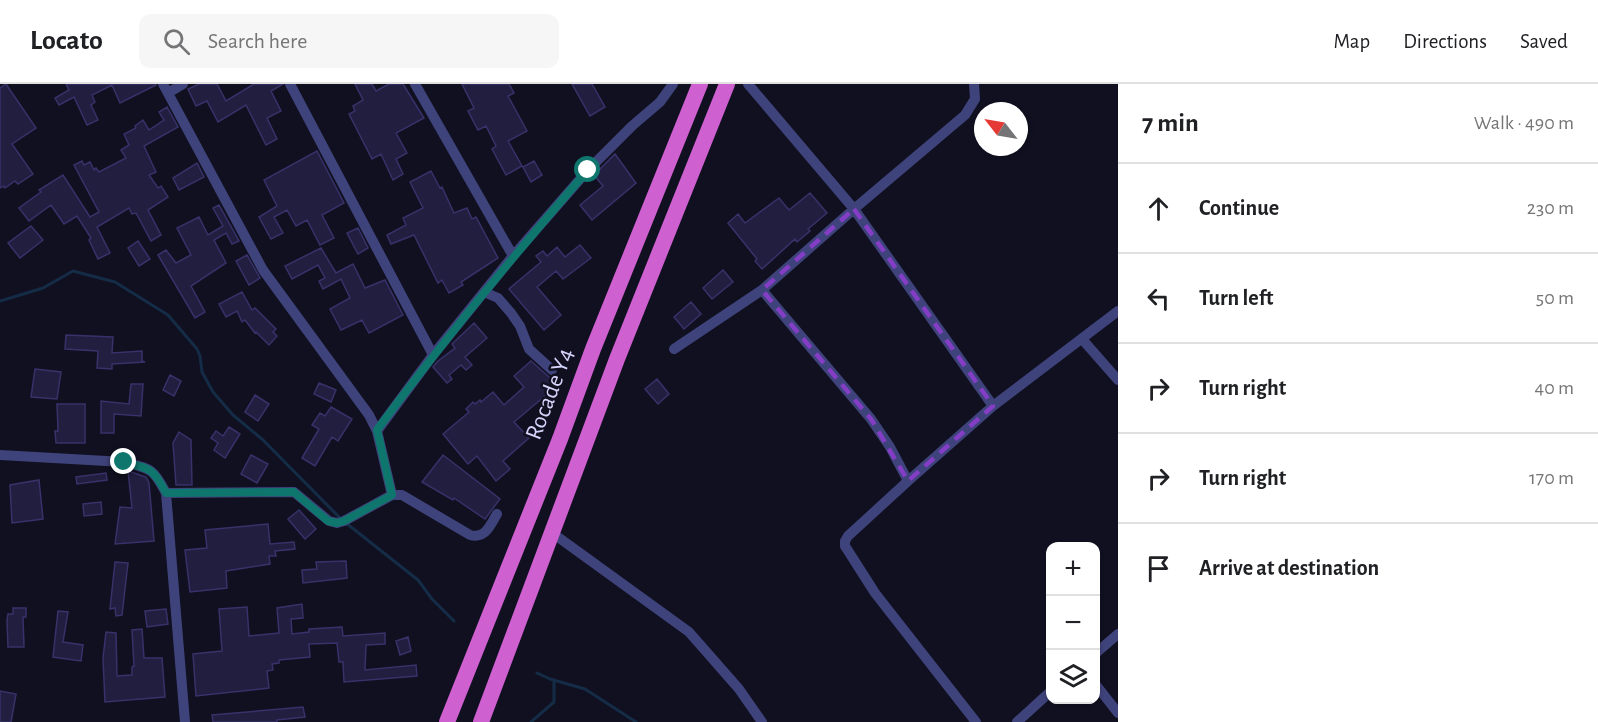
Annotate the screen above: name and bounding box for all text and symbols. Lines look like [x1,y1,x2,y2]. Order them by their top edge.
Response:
search box [139,14,559,68]
icon: search [160,25,193,58]
text: Locato [30,27,103,55]
text: Search here [208,30,307,52]
text: Map [1334,31,1370,52]
text: Directions [1403,31,1487,52]
text: Saved [1520,31,1568,52]
north arrow [974,102,1028,156]
text: 7 min [1142,110,1199,136]
text: Walk · 490 m [1474,113,1574,133]
route start [574,156,600,182]
icon: ahead [1142,192,1175,225]
text: Continue [1199,197,1279,219]
text: 230 m [1527,198,1574,218]
icon: left [1142,282,1175,315]
text: Turn left [1199,287,1273,309]
text: 50 m [1536,288,1574,308]
street label: Rocade Y4 [522,345,578,443]
icon: right [1142,372,1175,405]
text: Turn right [1199,377,1286,399]
text: 40 m [1535,378,1574,398]
route end [110,448,136,474]
icon: right [1142,462,1175,495]
text: Turn right [1199,467,1286,489]
text: 170 m [1529,468,1574,488]
map controls [1046,542,1100,704]
button: + [1046,542,1100,596]
icon: arrive [1142,552,1175,585]
text: Arrive at destination [1199,557,1379,579]
button: − [1046,596,1100,650]
button: layers [1046,650,1100,704]

